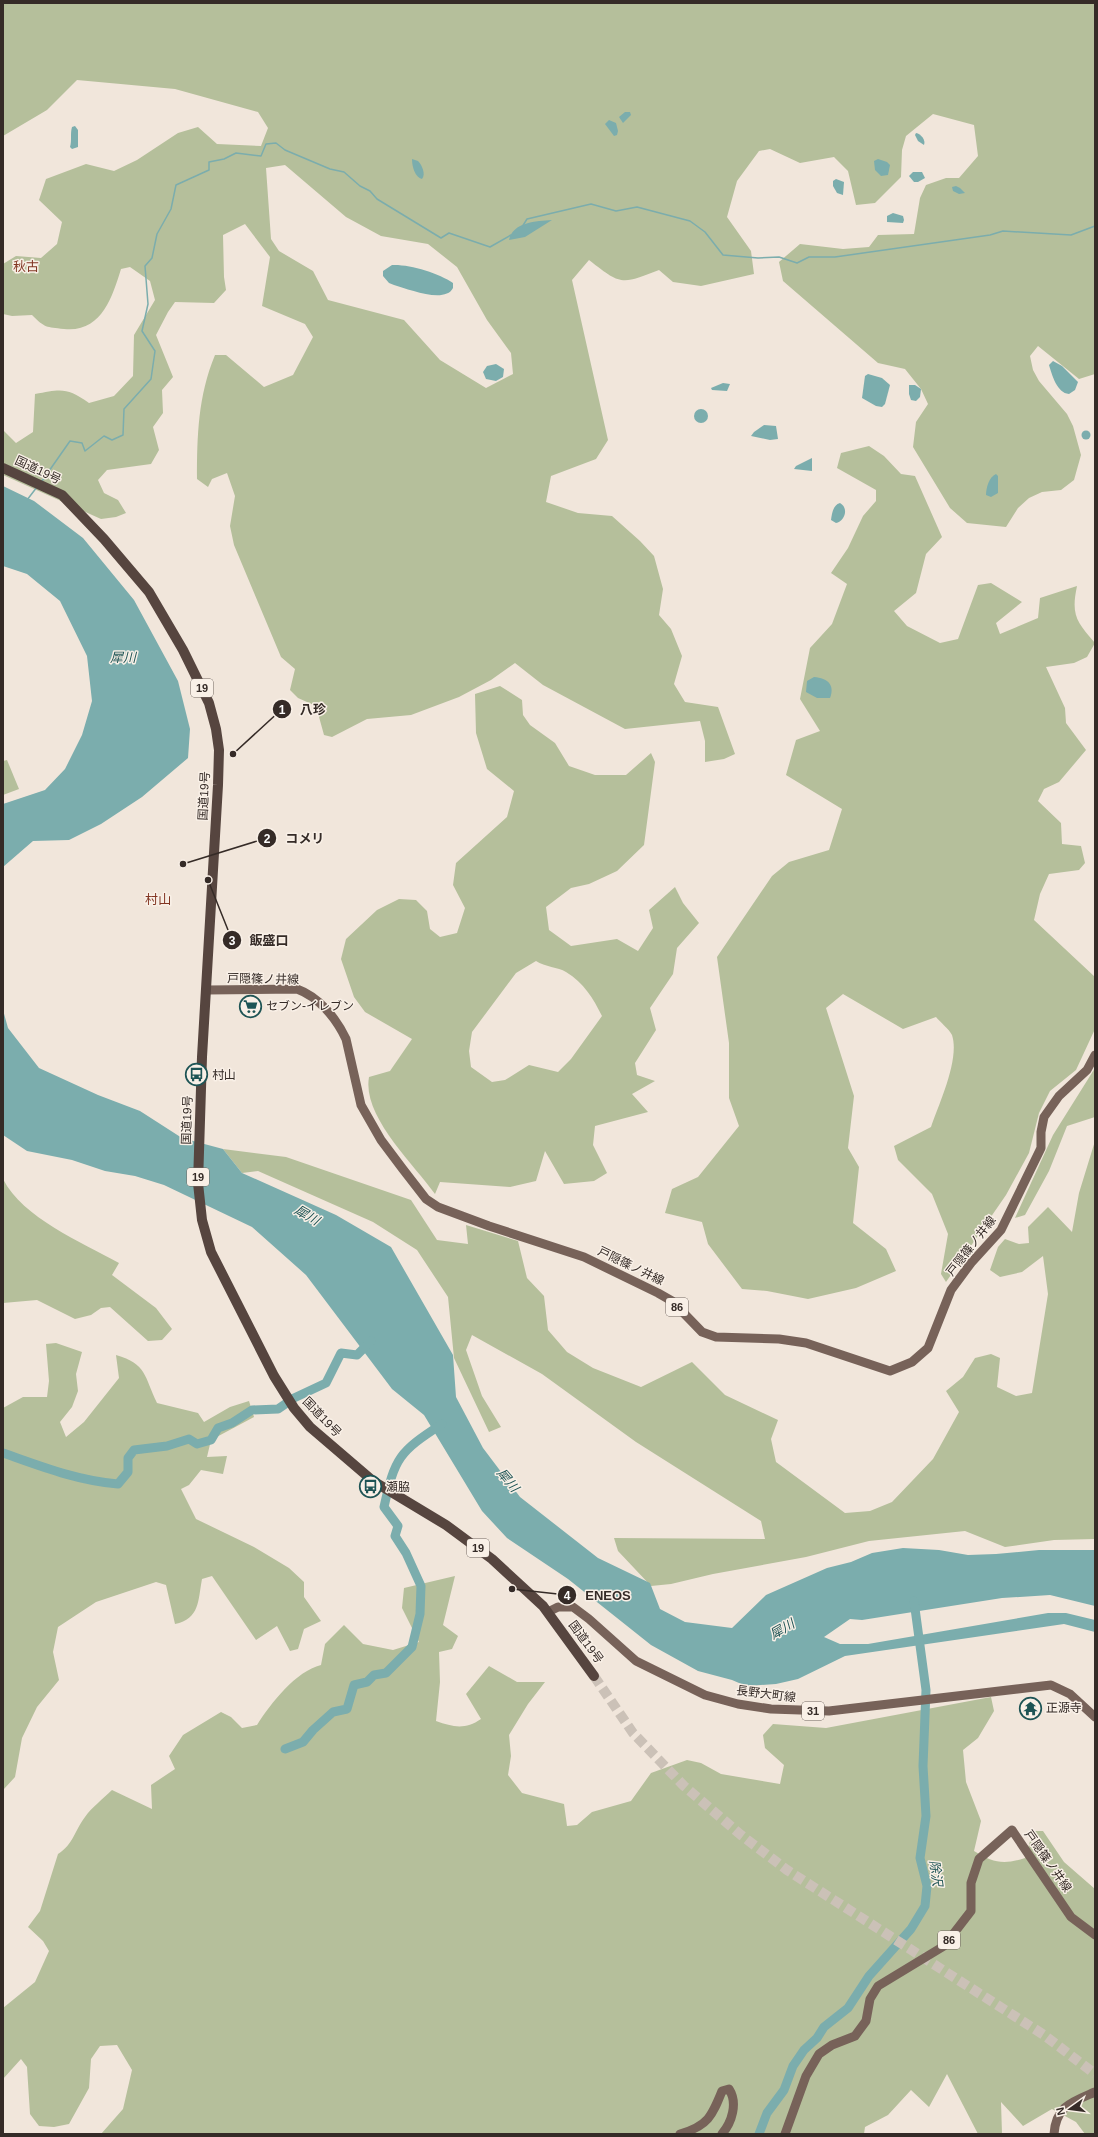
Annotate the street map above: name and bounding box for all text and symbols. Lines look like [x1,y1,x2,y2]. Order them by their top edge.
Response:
district label: 秋古 [13,259,39,274]
street label: 国道19号 [13,453,63,487]
water label: 犀川 [110,650,138,665]
road number: 19 [191,679,213,697]
callout: 八珍 [272,697,334,722]
text: 八珍 [300,702,326,717]
text: 1 [279,703,286,717]
street label: 国道19号 [196,771,212,821]
callout: コメリ [257,826,332,851]
text: コメリ [285,831,325,846]
text: 2 [264,832,271,846]
district label: 村山 [145,892,171,907]
callout: 飯盛口 [222,928,297,953]
text: 飯盛口 [249,933,289,948]
text: 3 [229,934,236,948]
street label: 戸隠篠ノ井線 [227,971,299,987]
supermarket icon: セブン-イレブン [238,993,264,1019]
place label: セブン-イレブン [266,999,354,1013]
bus stop icon: 村山 [184,1062,210,1088]
place label: 村山 [212,1068,236,1082]
street label: 国道19号 [179,1095,195,1145]
road number: 19 [187,1168,209,1186]
water label: 犀川 [292,1202,324,1229]
street label: 戸隠篠ノ井線 [943,1213,999,1279]
street label: 戸隠篠ノ井線 [596,1244,666,1288]
road number: 86 [666,1298,688,1316]
street label: 国道19号 [300,1394,344,1440]
water label: 犀川 [494,1465,523,1496]
bus stop icon: 瀬脇 [358,1474,384,1500]
place label: 瀬脇 [386,1480,410,1494]
road number: 19 [467,1539,489,1557]
callout: ENEOS [557,1583,638,1608]
text: ENEOS [585,1588,631,1603]
text: 4 [564,1589,571,1603]
water label: 犀川 [767,1615,799,1642]
street label: 国道19号 [566,1618,606,1666]
street label: 長野大町線 [735,1683,797,1705]
temple icon: 正源寺 [1017,1695,1043,1721]
place label: 正源寺 [1046,1701,1082,1715]
road number: 31 [802,1702,824,1720]
street label: 戸隠篠ノ井線 [1022,1827,1074,1895]
water label: 除沢 [927,1859,946,1889]
road number: 86 [938,1931,960,1949]
north arrow [1050,2089,1090,2129]
text: N [1054,2106,1067,2117]

